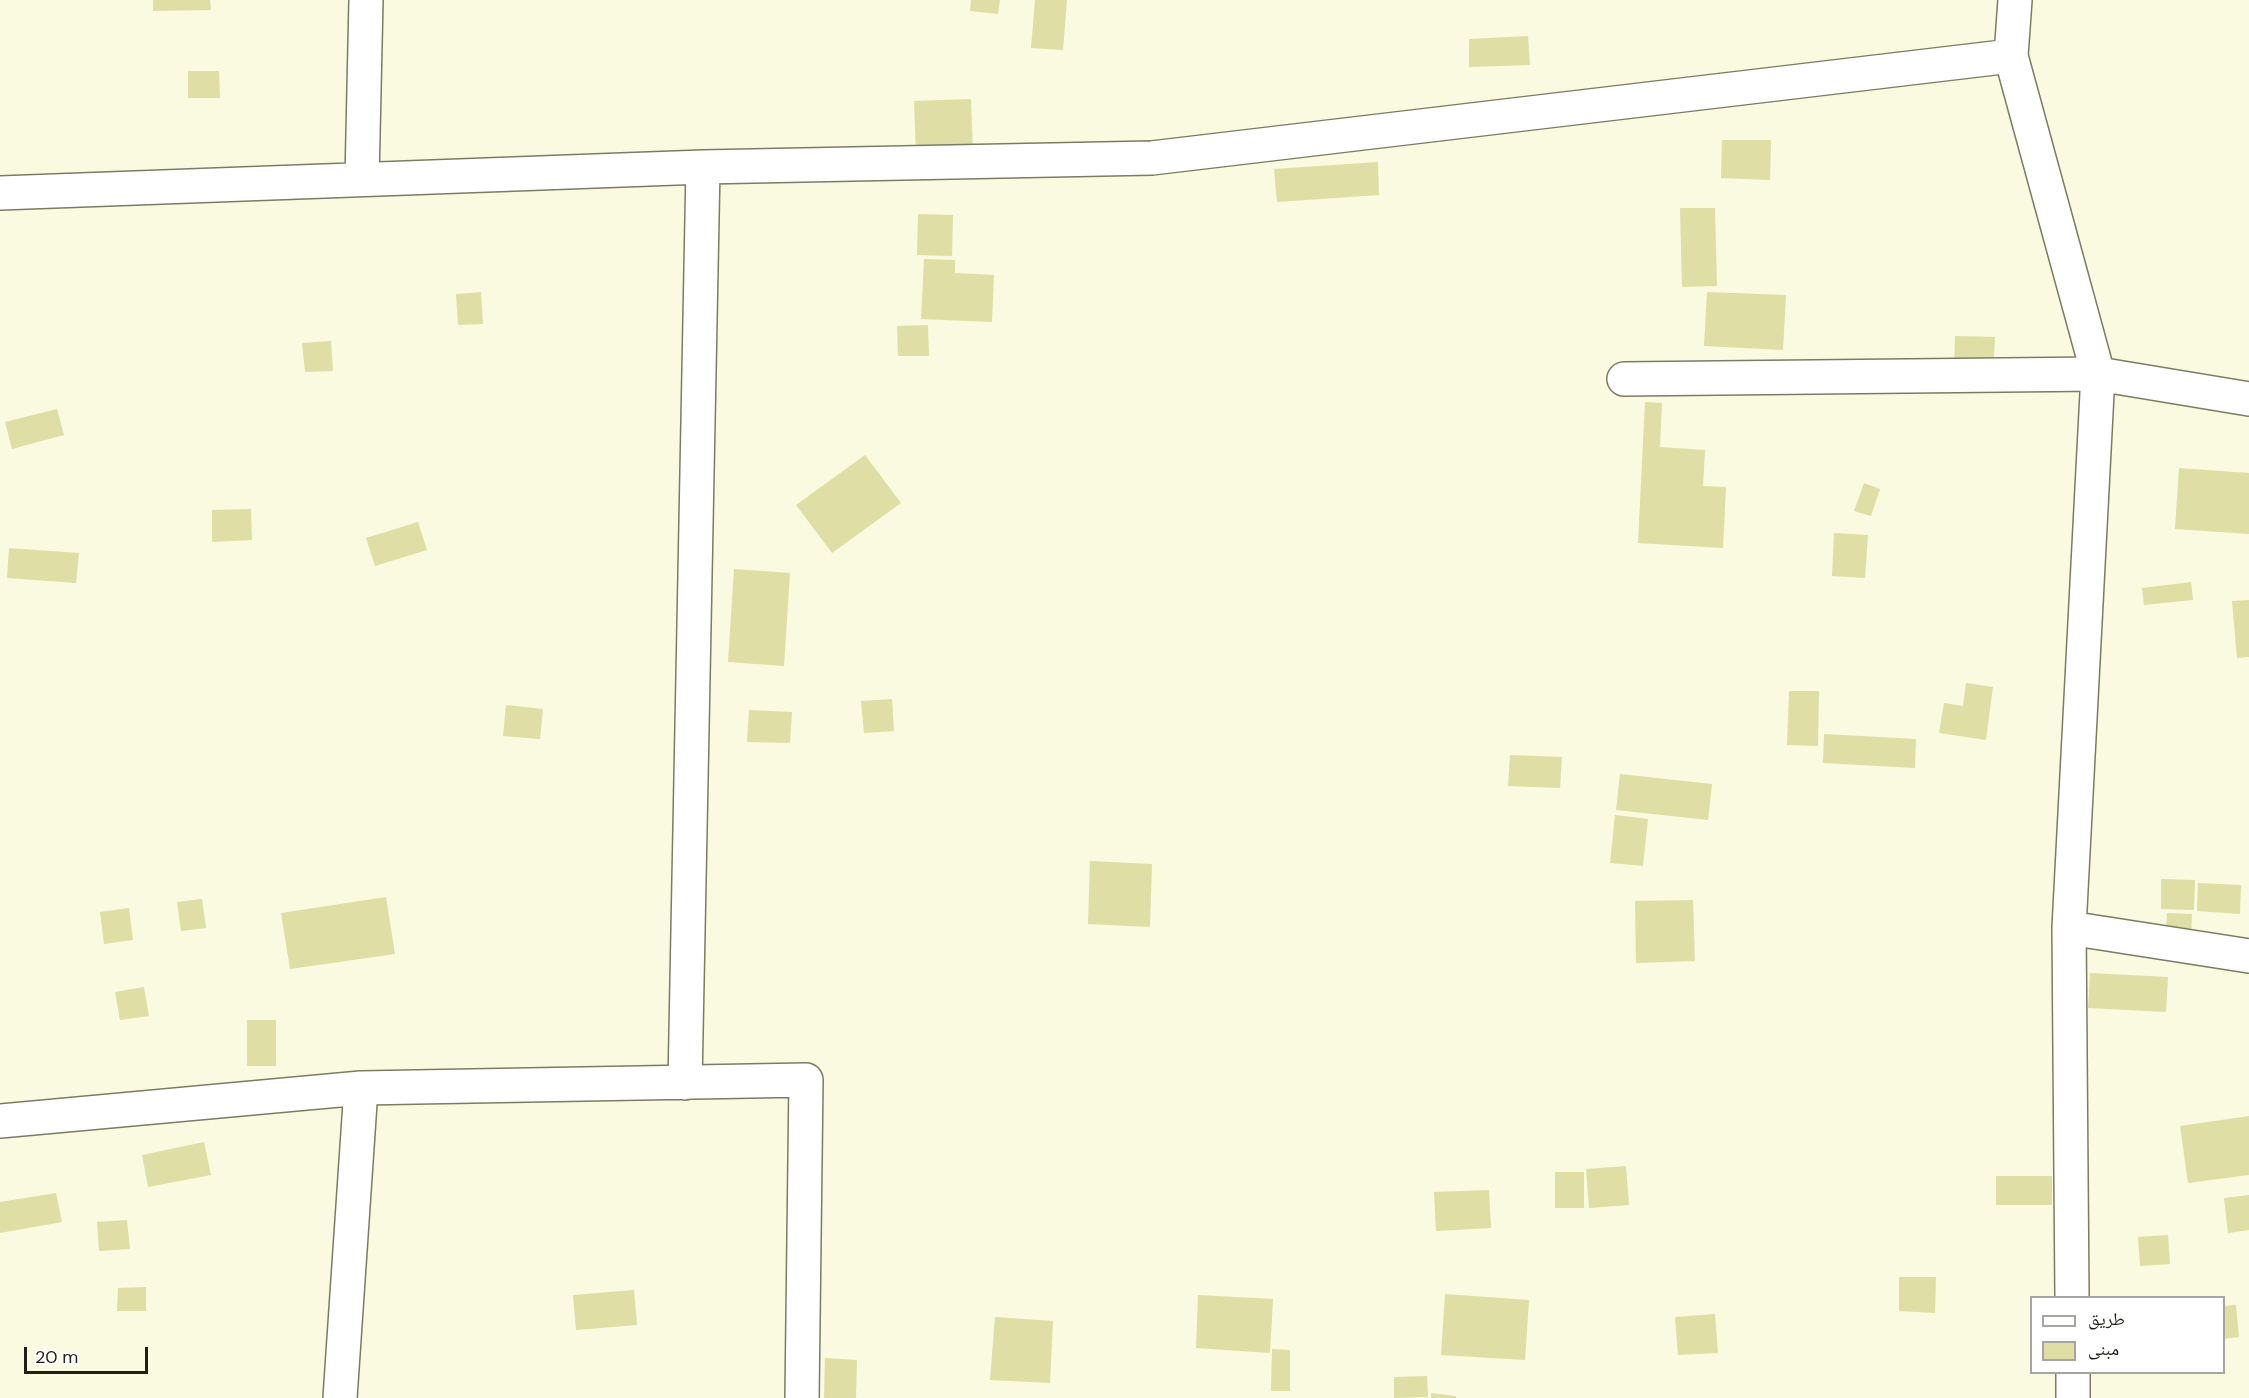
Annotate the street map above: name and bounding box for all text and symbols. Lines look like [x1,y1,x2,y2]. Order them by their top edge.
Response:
legend [2030,1296,2225,1374]
text: طريق [2088,1307,2125,1331]
scale bar [27,1335,152,1373]
text: مبنى [2088,1337,2119,1361]
text: 20 m [35,1345,78,1369]

